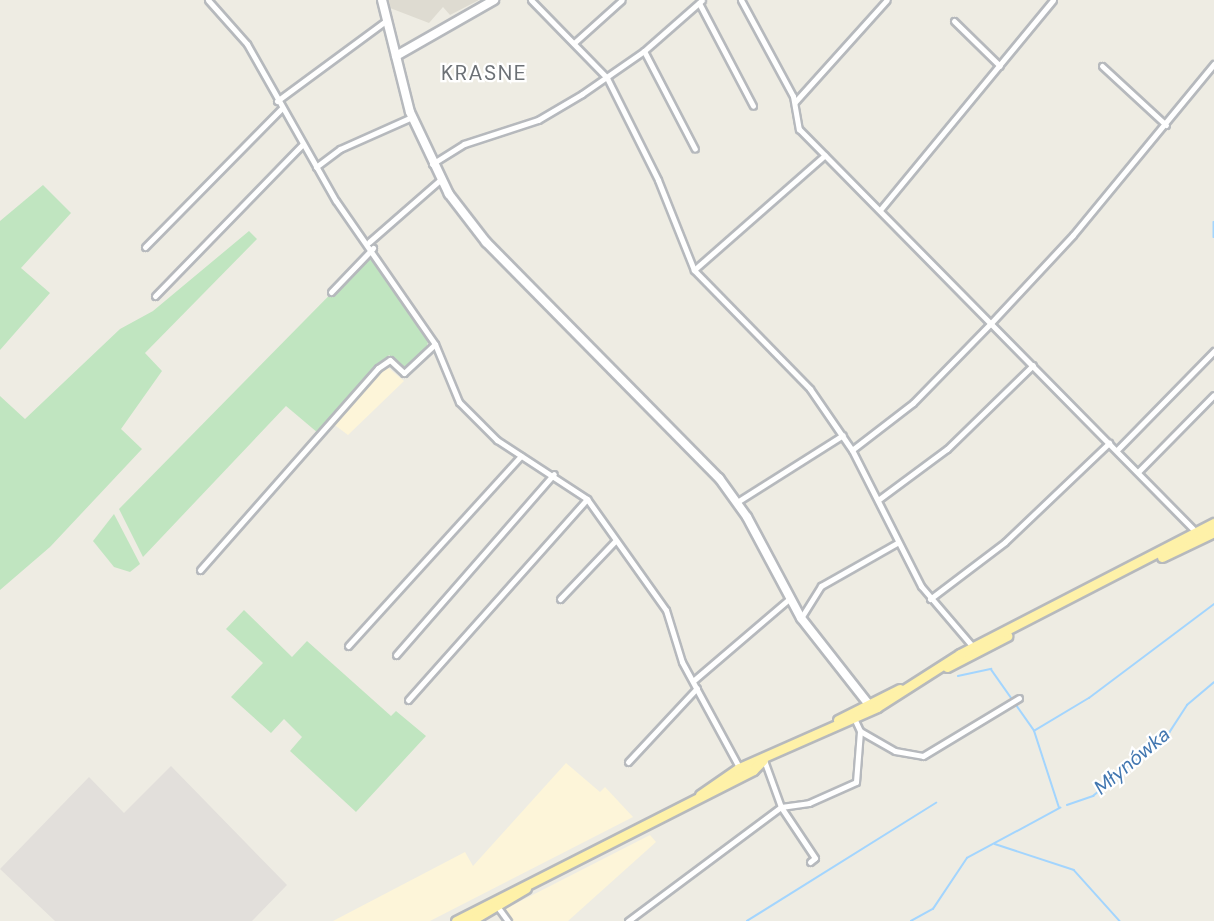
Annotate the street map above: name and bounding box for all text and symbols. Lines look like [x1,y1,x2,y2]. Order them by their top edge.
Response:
district label: KRASNE [441,60,527,86]
water label: Młynówka [1089,722,1175,800]

